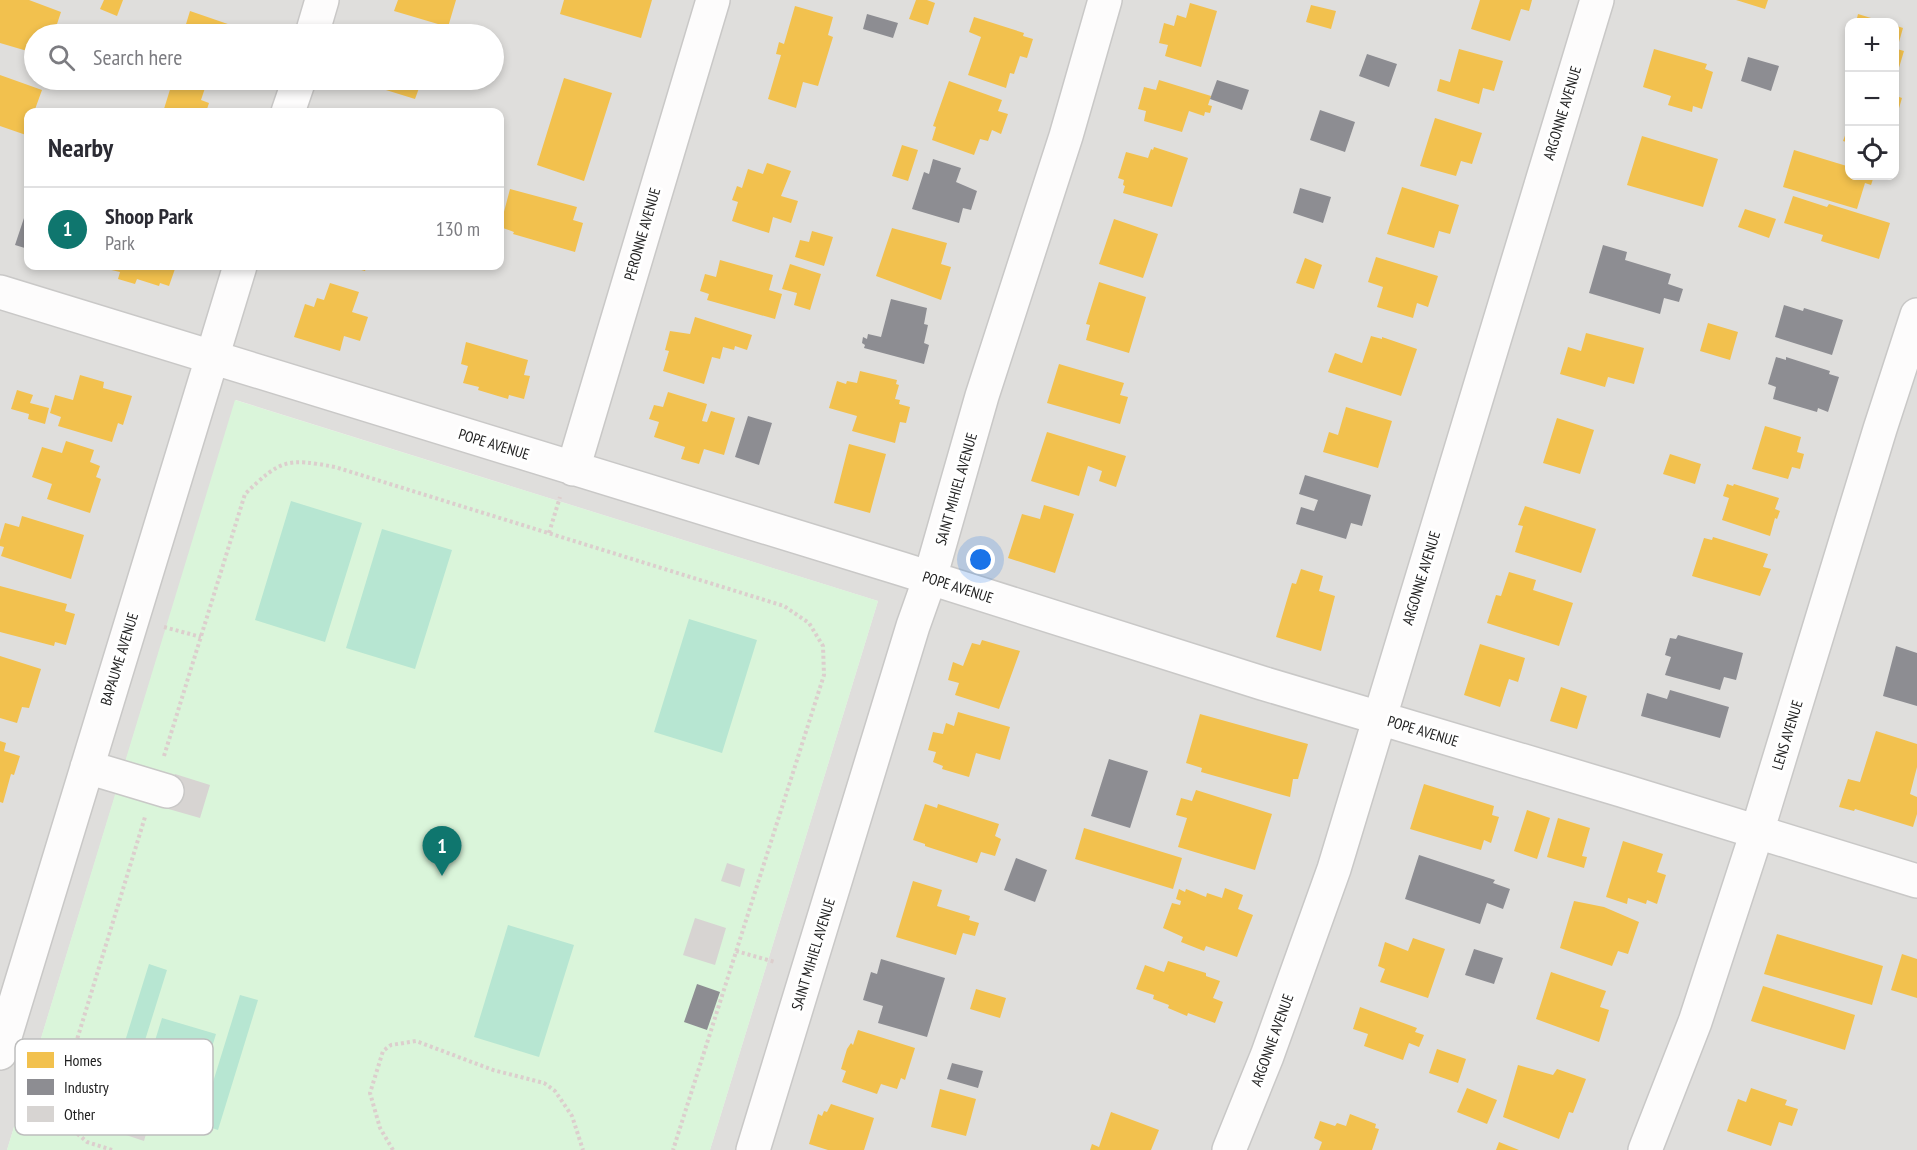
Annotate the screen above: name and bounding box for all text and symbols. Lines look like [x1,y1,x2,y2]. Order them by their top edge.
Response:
map controls [1845,18,1899,180]
button: + [1845,18,1899,72]
search box [24,24,504,90]
icon: search [45,41,78,74]
text: Search here [93,43,182,71]
street label: ARGONNE AVENUE [1539,64,1585,162]
button: − [1845,72,1899,126]
button: locate [1845,126,1899,180]
text: Nearby [48,131,113,164]
street label: PERONNE AVENUE [620,185,664,283]
text: Shoop Park [105,202,193,230]
text: 1 [63,216,72,242]
text: 130 m [436,216,480,242]
text: Park [105,230,135,256]
street label: POPE AVENUE [456,424,532,464]
street label: SAINT MIHIEL AVENUE [931,431,981,547]
street label: ARGONNE AVENUE [1398,529,1444,627]
your location [966,545,995,574]
street label: POPE AVENUE [920,567,996,607]
street label: BAPAUME AVENUE [96,610,142,708]
street label: LENS AVENUE [1767,698,1807,772]
street label: POPE AVENUE [1385,711,1461,751]
pin: 1 [422,826,462,876]
street label: SAINT MIHIEL AVENUE [787,896,839,1012]
street label: ARGONNE AVENUE [1246,991,1298,1089]
legend [15,1039,213,1135]
text: Homes [64,1050,102,1070]
text: Industry [64,1077,109,1097]
text: Other [64,1104,96,1124]

